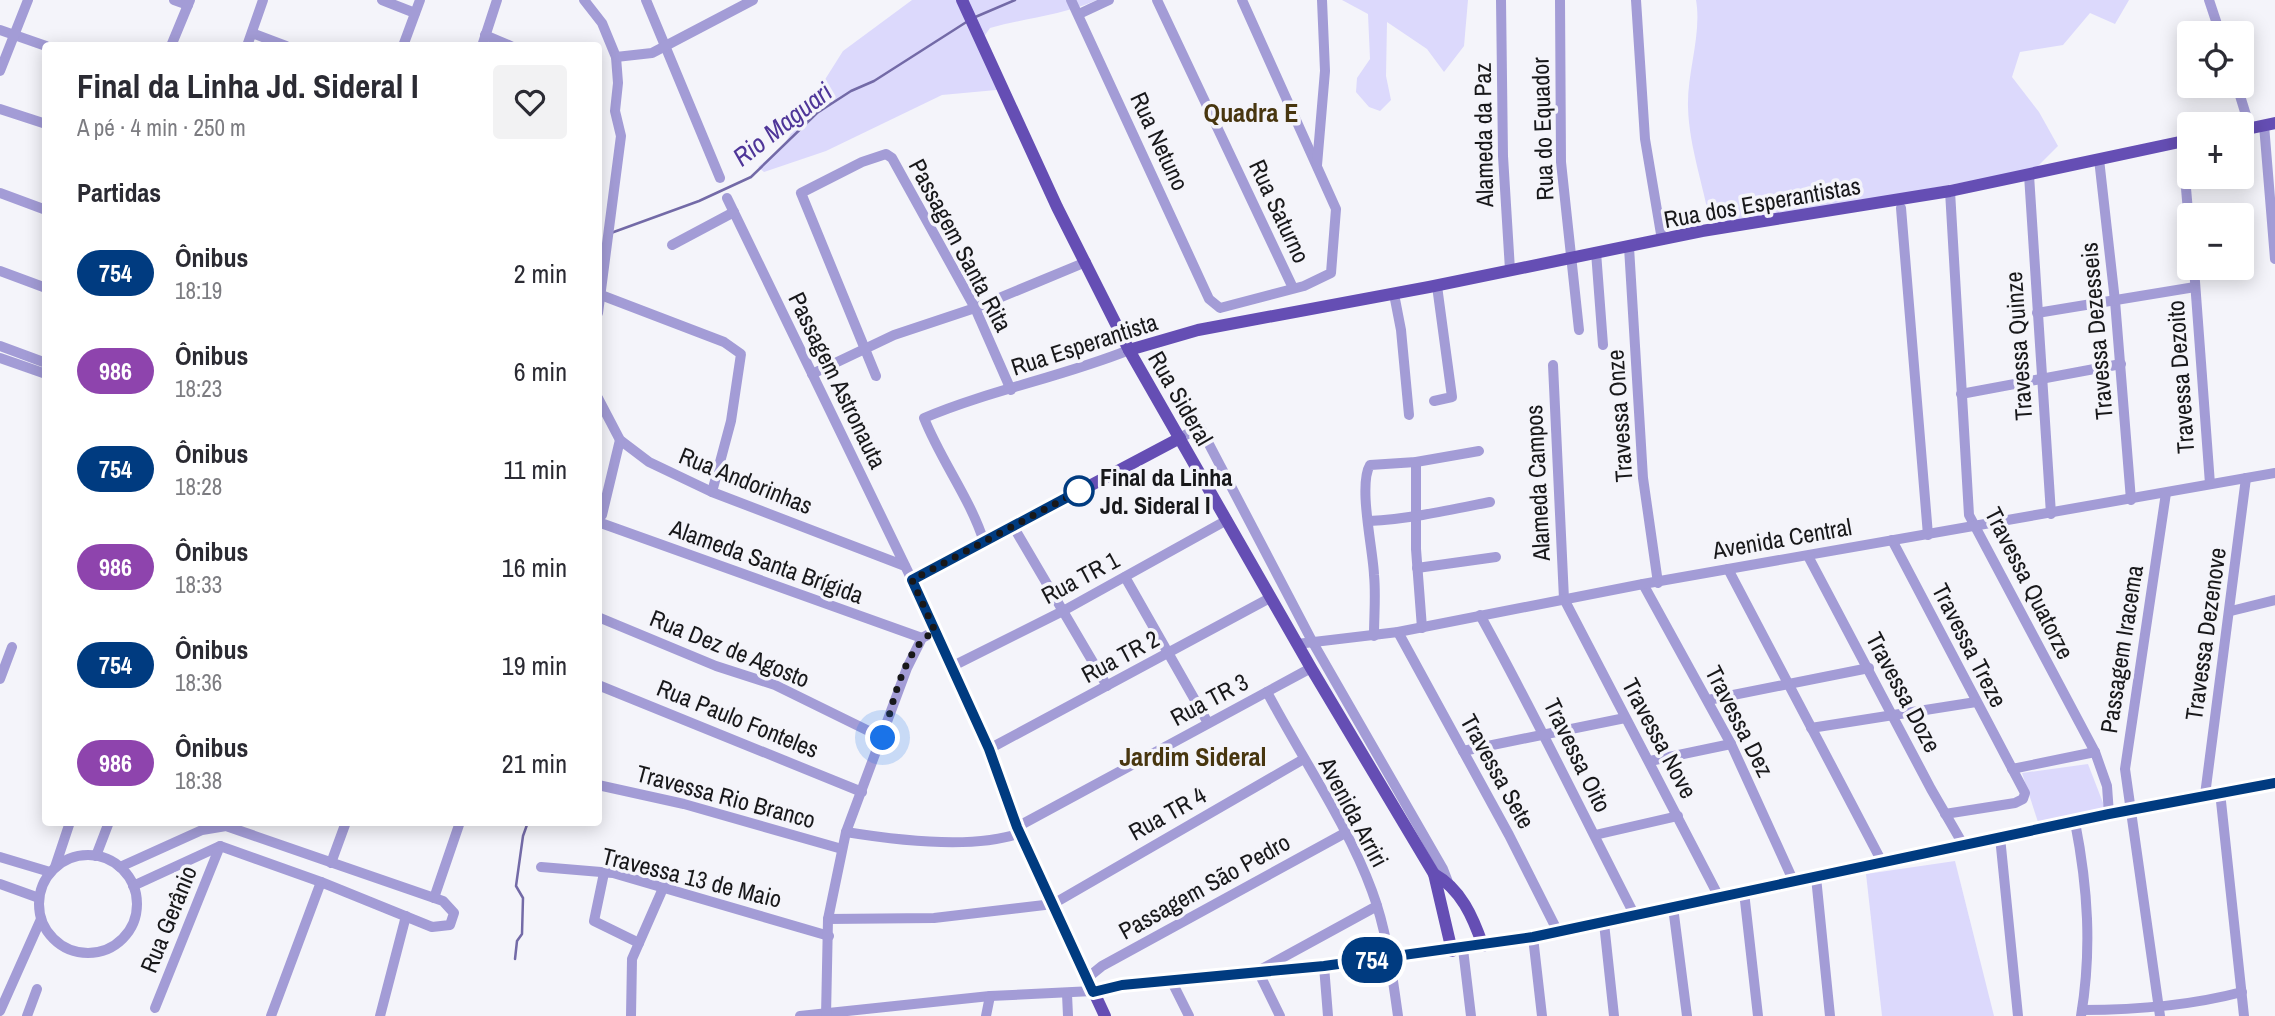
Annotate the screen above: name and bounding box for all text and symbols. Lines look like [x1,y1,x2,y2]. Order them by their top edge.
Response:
map controls [2177,21,2254,280]
button: locate [2177,21,2254,98]
street label: Rua do Equador [1523,56,1560,201]
street label: Alameda da Paz [1466,62,1500,208]
text: Final da Linha Jd. Sideral I [77,64,418,108]
button: heart [493,65,567,139]
water label: Rio Maguari [725,74,839,174]
street label: Rua Netuno [1123,87,1197,195]
district label: Quadra E [1204,95,1298,130]
text: A pé · 4 min · 250 m [77,112,246,143]
button: + [2177,112,2254,189]
street label: Passagem Santa Rita [902,153,1020,337]
street label: Rua Saturno [1242,154,1318,268]
street label: Rua dos Esperantistas [1661,169,1863,235]
text: Partidas [77,175,161,210]
button: − [2177,203,2254,280]
text: Ônibus [175,240,248,275]
street label: Travessa Dezesseis [2072,241,2120,421]
text: 2 min [514,256,567,291]
text: 754 [99,257,132,289]
street label: Travessa Quinze [1997,270,2039,422]
text: 18:19 [175,275,222,306]
street label: Passagem Astronauta [781,286,895,474]
street label: Travessa Dezoito [2159,299,2201,455]
street label: Rua Esperantista [1007,305,1161,383]
text: Ônibus [175,338,248,373]
street label: Rua Sideral [1141,345,1221,451]
street label: Travessa Onze [1598,349,1640,483]
text: 6 min [514,354,567,389]
text: 986 [99,355,132,387]
text: 18:23 [175,373,222,404]
street label: Alameda Campos [1517,404,1557,563]
text: Ônibus [175,436,248,471]
street label: Rua Andorinhas [675,439,817,521]
text: 11 min [503,452,567,487]
text: 754 [99,453,132,485]
place label: Final da Linha Jd. Sideral I [1100,461,1232,521]
text: 18:28 [175,471,222,502]
marker: Final da Linha Jd. Sideral I [1064,476,1094,506]
street label: Travessa Quatorze [1978,501,2082,665]
street label: Avenida Central [1709,510,1854,566]
street label: Alameda Santa Brígida [665,511,868,611]
text: Ônibus [175,534,248,569]
street label: Rua TR 1 [1035,543,1125,611]
street label: Travessa Dezenove [2177,545,2233,723]
text: 16 min [502,550,567,585]
text: 986 [99,551,132,583]
street label: Passagem Iracema [2092,563,2150,735]
text: 18:33 [175,569,222,600]
street label: Travessa Treze [1925,578,2015,712]
street label: Rua Dez de Agosto [645,601,815,695]
street label: Rua TR 2 [1075,622,1165,690]
street label: Travessa Doze [1859,626,1949,758]
text: Ônibus [175,632,248,667]
text: 19 min [502,648,567,683]
text: 754 [99,649,132,681]
street label: Travessa Dez [1698,660,1782,782]
street label: Rua TR 3 [1164,665,1254,733]
text: 18:36 [175,667,222,698]
street label: Rua Paulo Fonteles [652,671,824,765]
street label: Travessa Nove [1615,672,1705,804]
street label: Travessa Oito [1537,693,1619,817]
street label: Travessa Sete [1453,708,1543,834]
your location [865,720,900,755]
text: Ônibus [175,730,248,765]
district label: Jardim Sideral [1120,739,1266,774]
text: 21 min [502,746,567,781]
text: 986 [99,747,132,779]
street label: Avenida Arriri [1311,751,1396,872]
street label: Travessa Rio Branco [633,757,819,835]
text: 18:38 [175,765,222,796]
street label: Rua TR 4 [1123,779,1211,847]
street label: Passagem São Pedro [1113,826,1295,946]
street label: Travessa 13 de Maio [599,839,785,915]
street label: Rua Gerânio [132,861,204,977]
line badge: 754 [1332,937,1412,983]
text: 754 [1356,944,1388,976]

